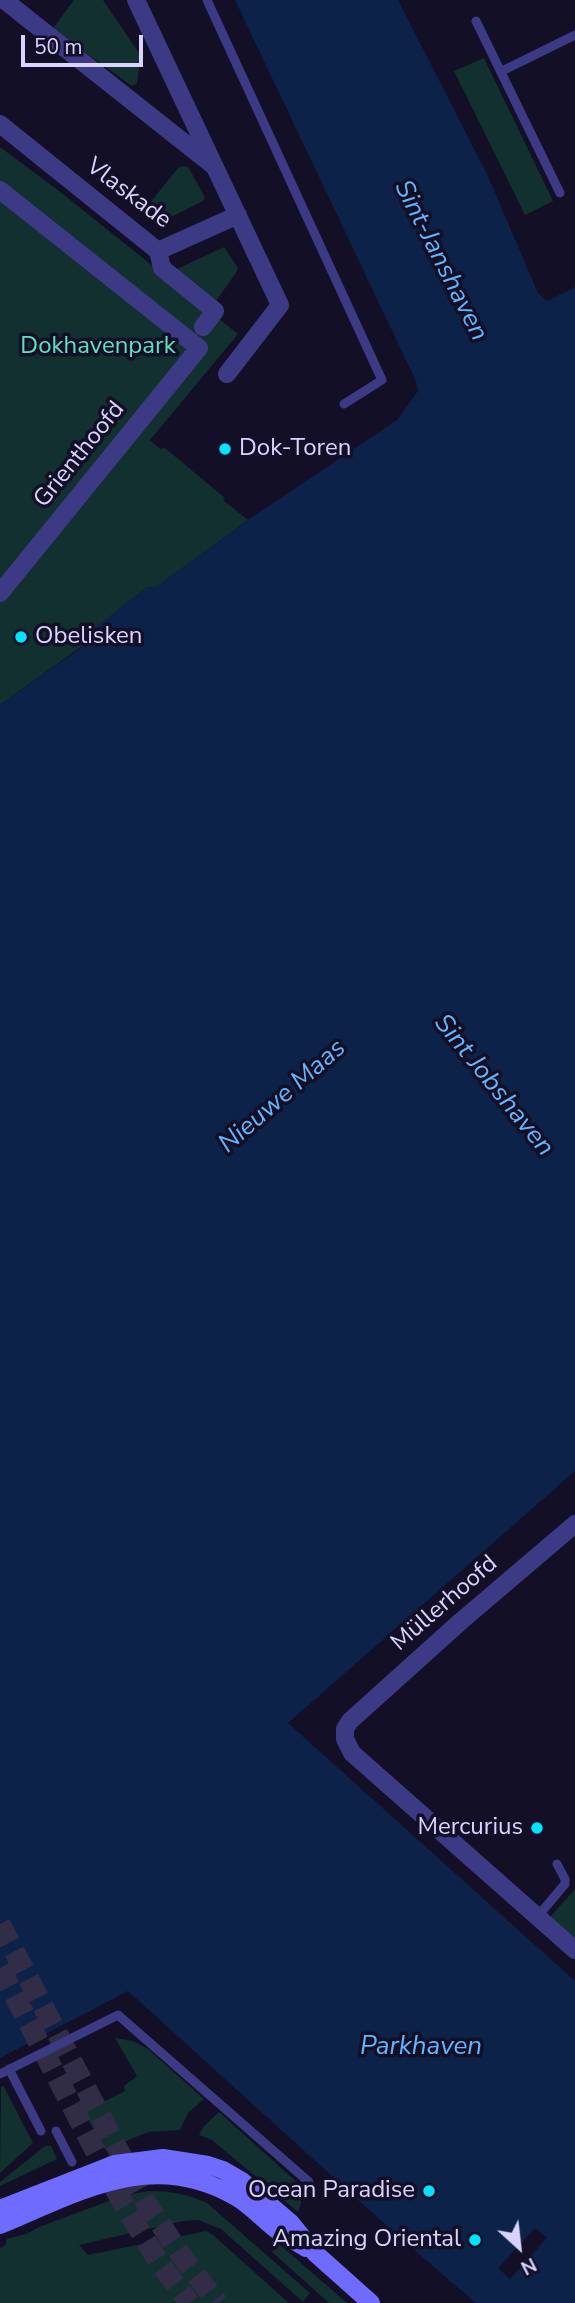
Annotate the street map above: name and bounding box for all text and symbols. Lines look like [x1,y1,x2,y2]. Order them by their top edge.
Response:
scale bar [24,21,147,65]
text: 50 m [34,33,83,61]
street label: Vlaskade [80,153,176,235]
water label: Sint-Janshaven [386,176,494,346]
park label: Dokhavenpark [20,333,176,361]
street label: Grienthoofd [28,396,132,514]
place label: Dok-Toren [239,435,351,463]
marker: Dok-Toren [217,441,233,457]
place label: Obelisken [35,623,142,651]
marker: Obelisken [13,629,29,645]
water label: Sint Jobshaven [426,1009,560,1163]
water label: Nieuwe Maas [213,1033,353,1161]
street label: Müllerhoofd [386,1550,504,1658]
place label: Mercurius [418,1814,523,1842]
marker: Mercurius [529,1820,545,1836]
water label: Parkhaven [360,2032,482,2064]
place label: Ocean Paradise [248,2177,415,2205]
marker: Ocean Paradise [421,2183,437,2199]
north arrow [484,2212,554,2282]
place label: Amazing Oriental [273,2226,461,2254]
marker: Amazing Oriental [467,2232,483,2248]
text: N [516,2251,541,2281]

